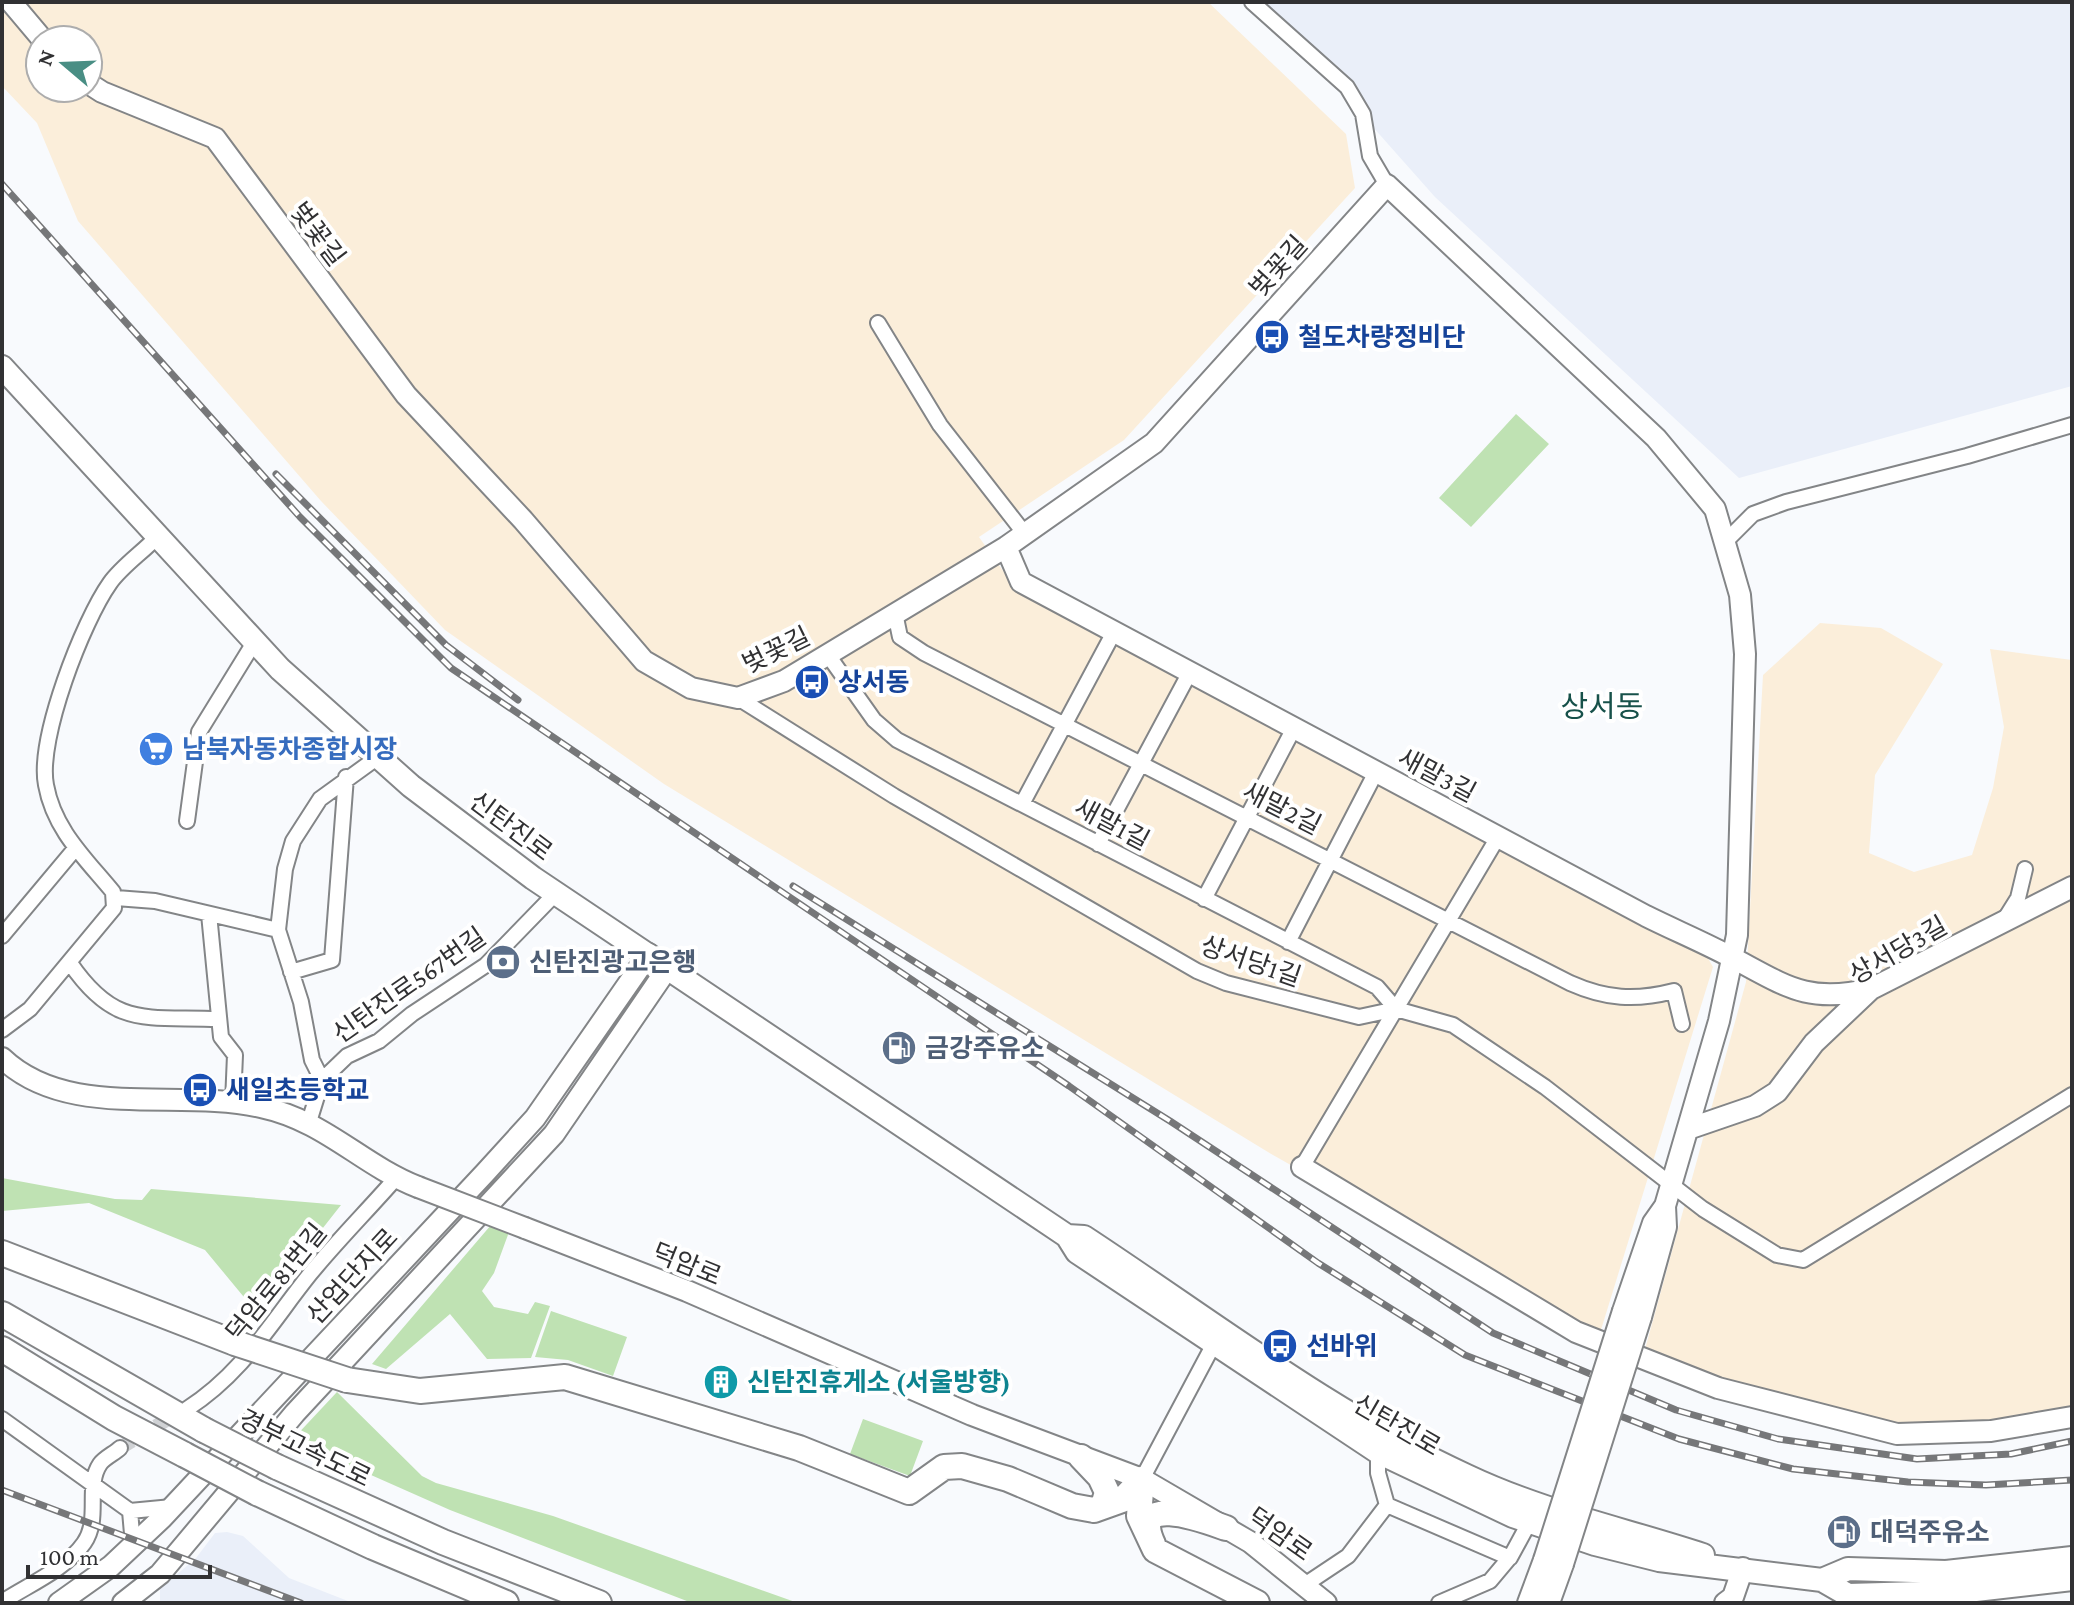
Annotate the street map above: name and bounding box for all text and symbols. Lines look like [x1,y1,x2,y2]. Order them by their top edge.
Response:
north arrow [24,24,104,104]
text: N [31,46,60,69]
street label: 벚꽃길 [284,197,351,272]
street label: 벚꽃길 [1244,230,1313,303]
bus stop icon: 철도차량정비단 [1253,318,1291,356]
place label: 철도차량정비단 [1298,323,1466,352]
street label: 벚꽃길 [738,622,815,679]
bus stop icon: 상서동 [793,663,831,701]
place label: 상서동 [838,668,910,697]
district label: 상서동 [1561,690,1643,723]
supermarket icon: 남북자동차종합시장 [137,730,175,768]
place label: 남북자동차종합시장 [182,735,397,764]
street label: 새말3길 [1393,743,1481,808]
street label: 새말2길 [1238,776,1326,840]
street label: 신탄진로 [464,786,558,867]
street label: 새말1길 [1069,793,1154,856]
street label: 상서당3길 [1844,911,1952,990]
street label: 신탄진로567번길 [327,922,491,1049]
street label: 상서당1길 [1197,931,1305,992]
bank icon: 신탄진광고은행 [484,943,522,981]
place label: 신탄진광고은행 [529,948,696,977]
fuel station icon: 금강주유소 [880,1029,918,1067]
place label: 금강주유소 [925,1034,1045,1063]
bus stop icon: 새일초등학교 [181,1071,219,1109]
place label: 새일초등학교 [226,1076,370,1105]
street label: 덕암로81번길 [220,1218,332,1347]
street label: 산업단지로 [301,1223,404,1330]
street label: 덕암로 [648,1238,726,1291]
bus stop icon: 선바위 [1261,1327,1299,1365]
place label: 선바위 [1306,1332,1378,1361]
building icon: 신탄진휴게소 (서울방향) [702,1363,740,1401]
place label: 신탄진휴게소 (서울방향) [747,1368,1011,1397]
street label: 신탄진로 [1348,1389,1445,1462]
street label: 경부고속도로 [234,1404,376,1493]
street label: 덕암로 [1242,1502,1317,1567]
fuel station icon: 대덕주유소 [1825,1513,1863,1551]
place label: 대덕주유소 [1870,1518,1990,1547]
scale bar [28,1529,210,1579]
text: 100 m [40,1543,99,1570]

